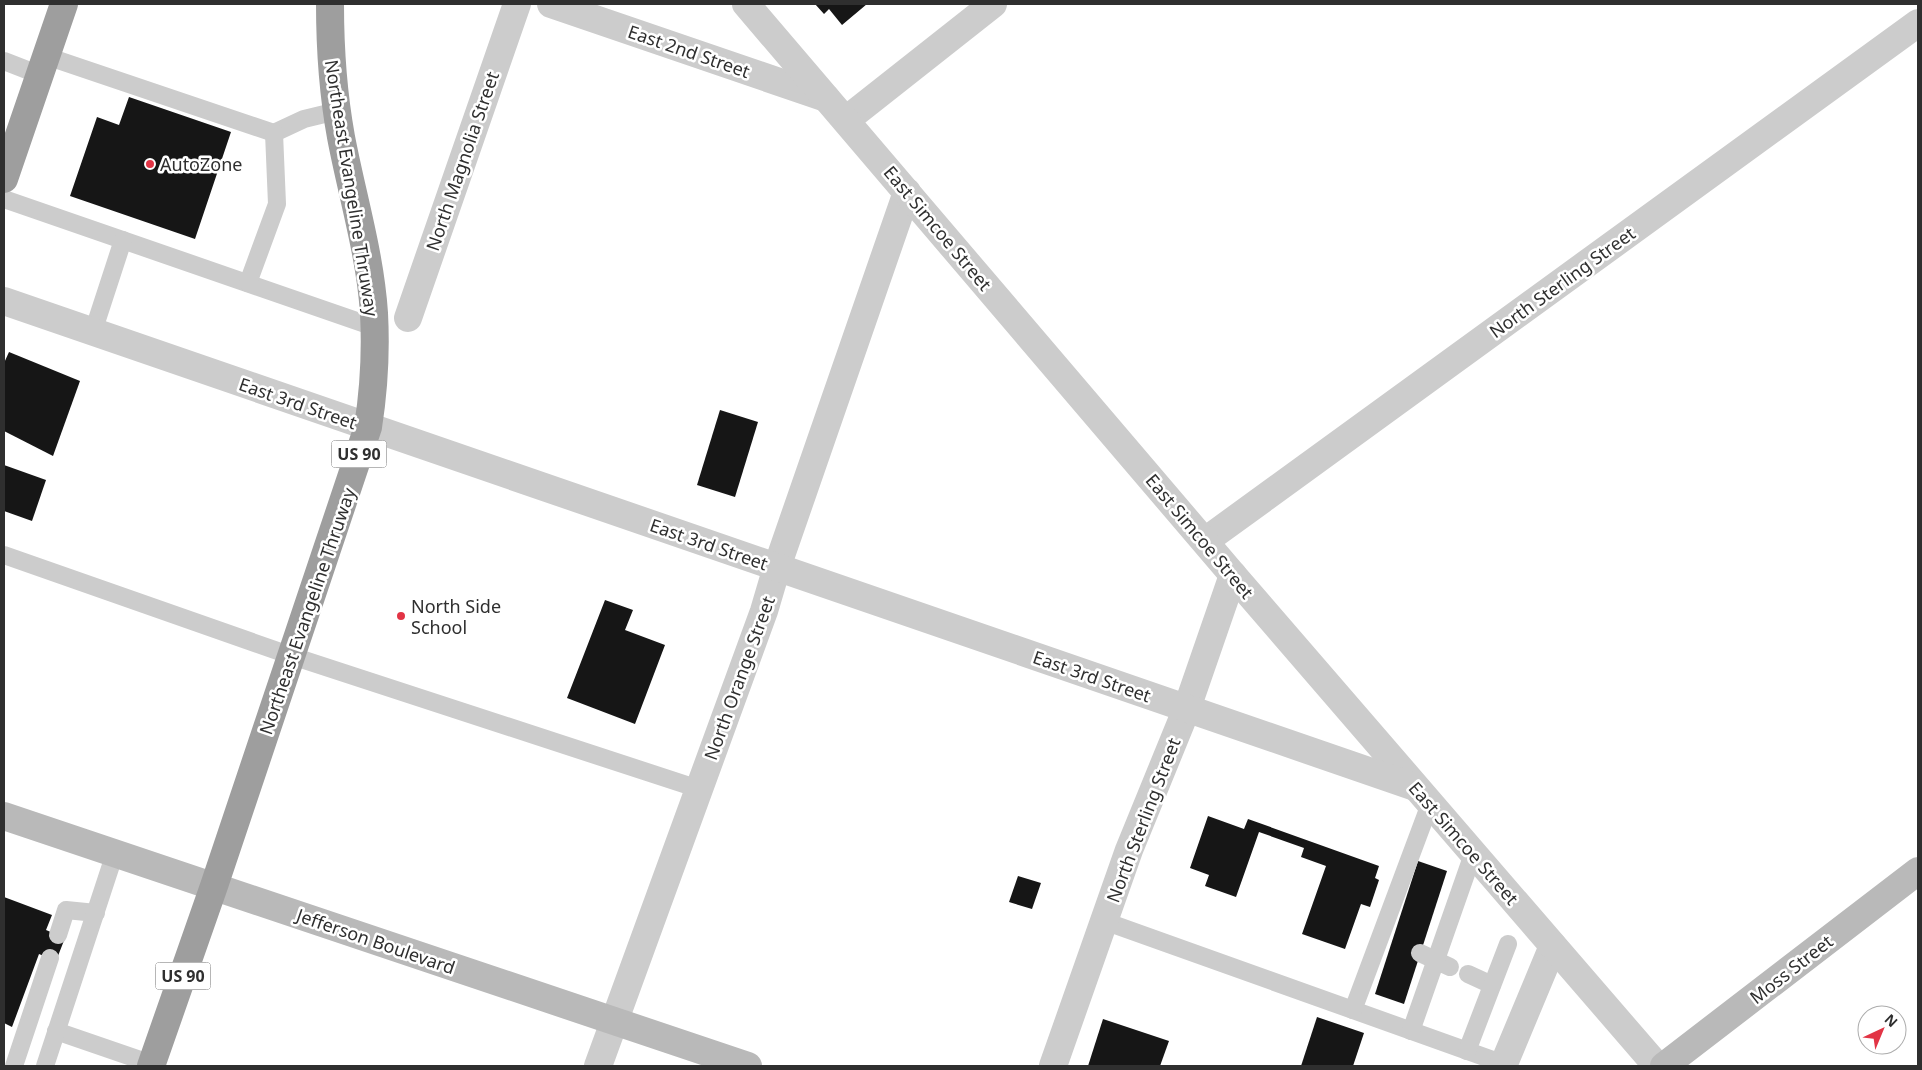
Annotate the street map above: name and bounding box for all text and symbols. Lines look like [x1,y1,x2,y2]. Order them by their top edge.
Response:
street label: East 2nd Street [625,19,754,83]
street label: Northeast Evangeline Thruway [320,58,384,319]
street label: North Magnolia Street [420,68,504,254]
place label: AutoZone [160,152,242,176]
marker: AutoZone [144,158,156,170]
street label: East Simcoe Street [879,161,998,296]
street label: North Sterling Street [1484,221,1640,343]
street label: East 3rd Street [236,372,361,435]
road number: US 90 [332,440,386,468]
street label: East Simcoe Street [1141,469,1260,604]
street label: Northeast Evangeline Thruway [253,484,361,738]
street label: East 3rd Street [647,513,772,576]
street label: North Orange Street [698,592,780,763]
place label: North Side School [411,594,501,639]
marker: North Side School [395,610,407,622]
street label: East 3rd Street [1030,645,1155,708]
street label: North Sterling Street [1100,734,1186,906]
street label: East Simcoe Street [1404,776,1525,910]
street label: Jefferson Boulevard [292,902,458,979]
street label: Moss Street [1744,929,1838,1009]
road number: US 90 [156,962,210,989]
north arrow [1857,1005,1907,1055]
text: N [1881,1009,1902,1031]

